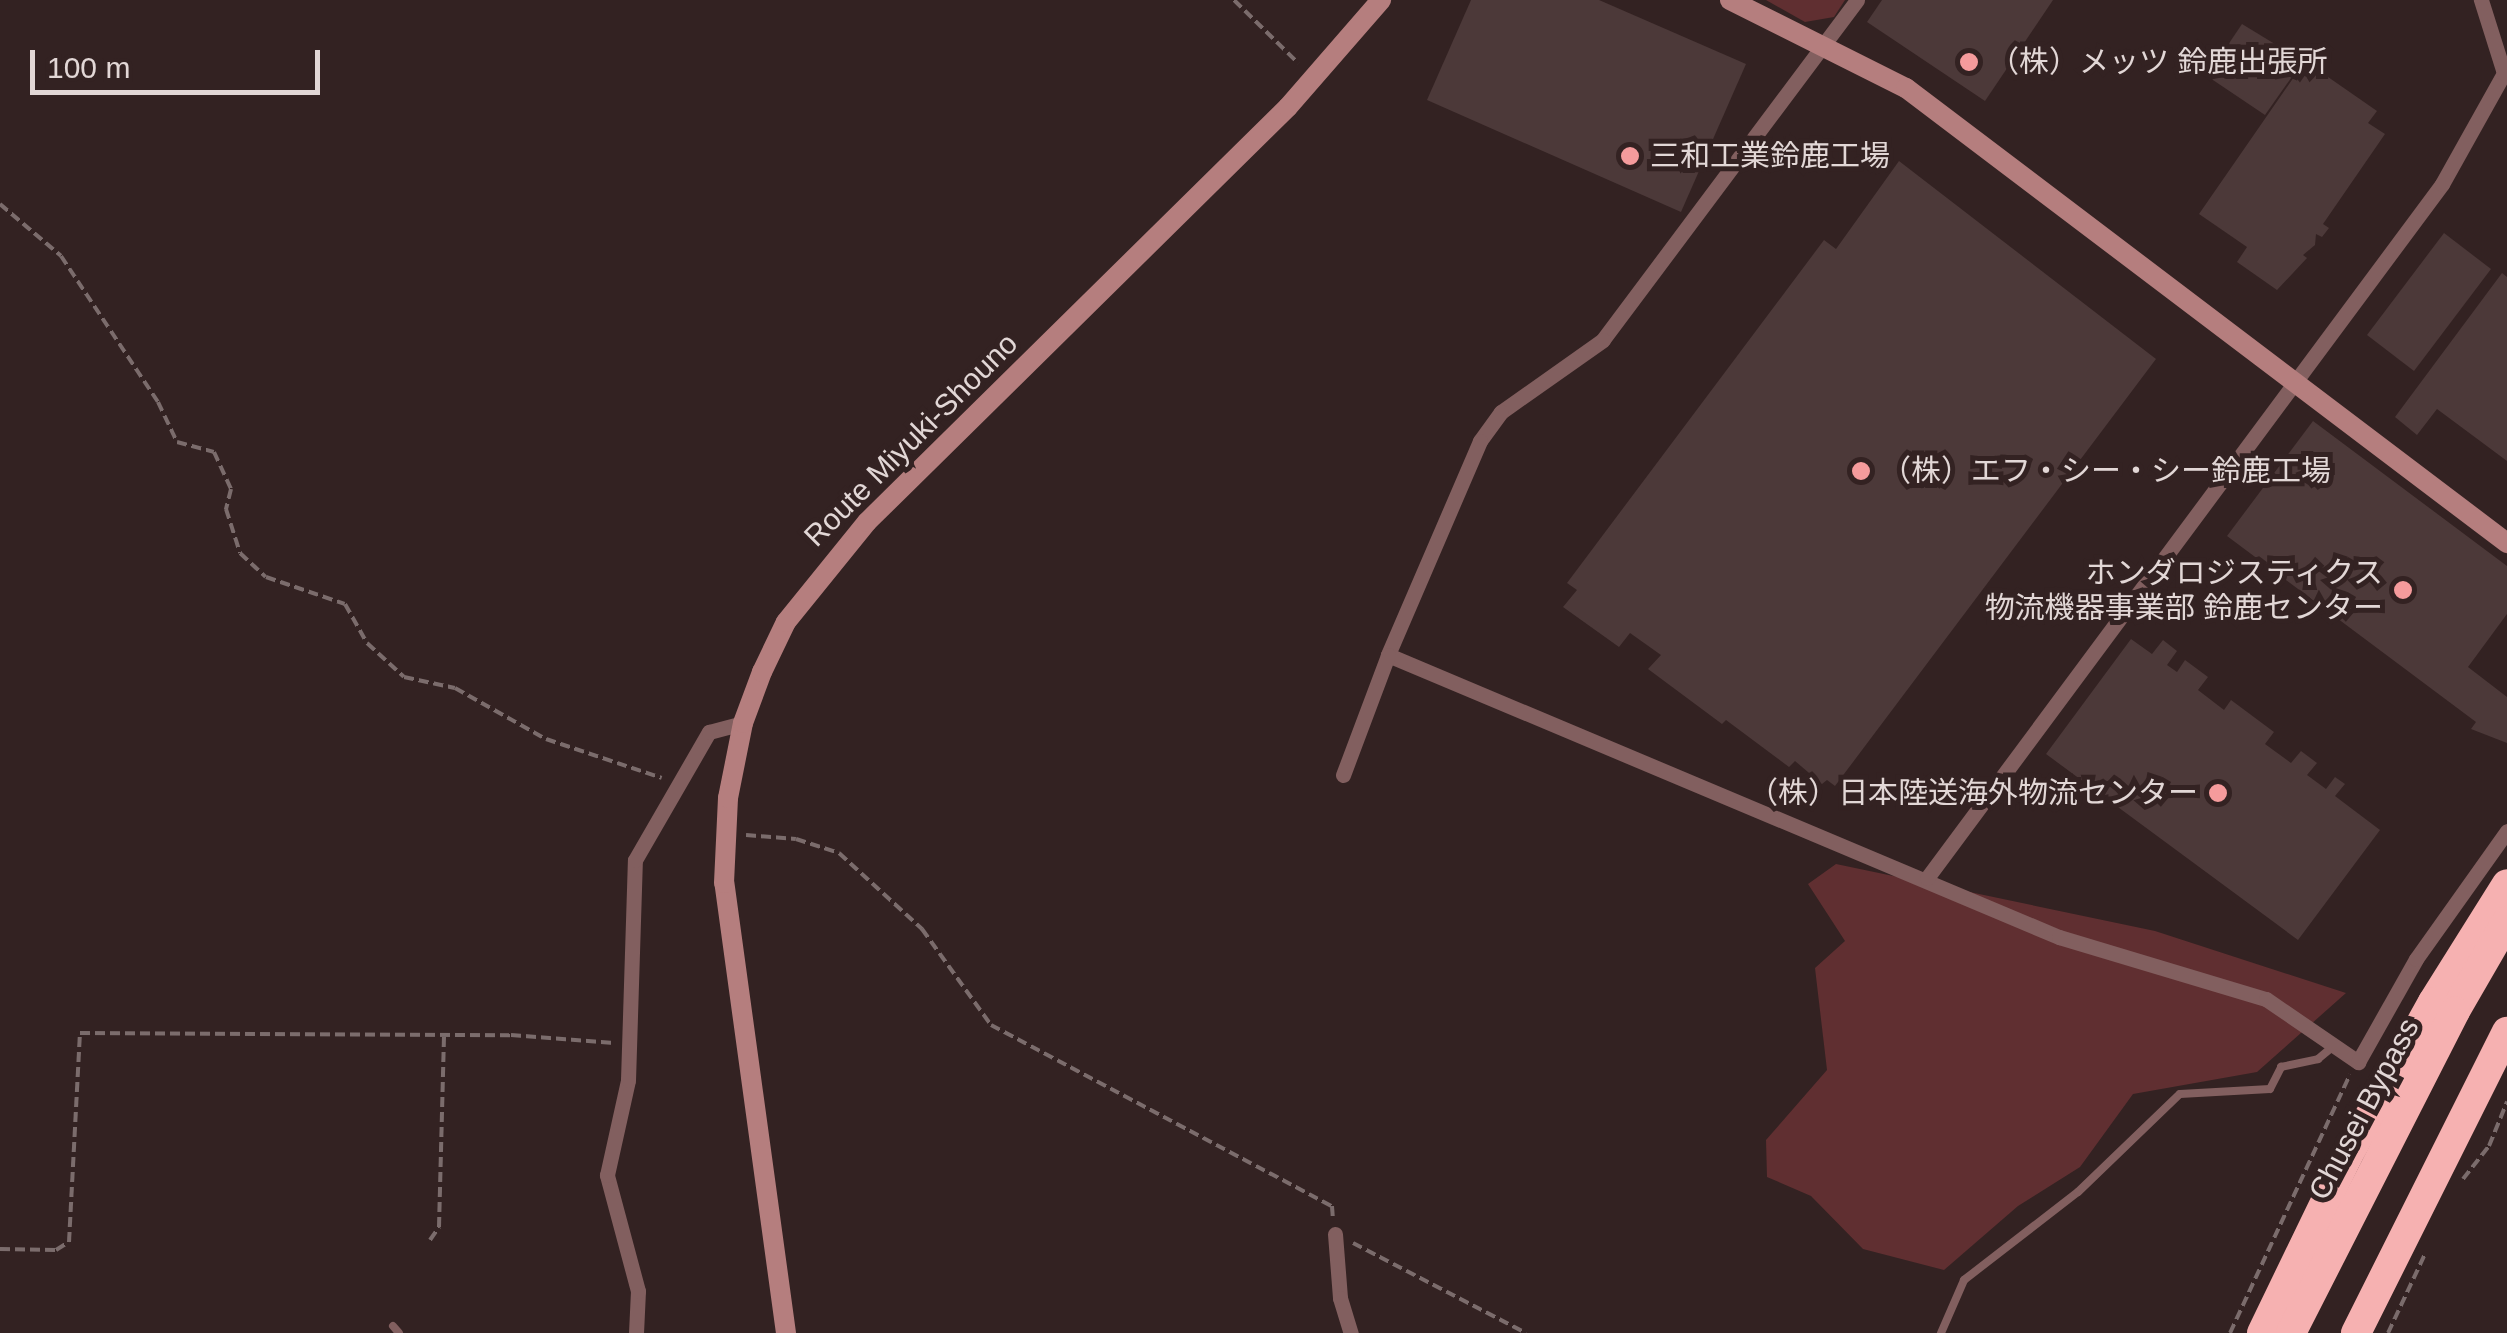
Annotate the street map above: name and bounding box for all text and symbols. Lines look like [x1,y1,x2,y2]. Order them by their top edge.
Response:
scale bar [35,30,325,92]
place label: （株）メッツ 鈴鹿出張所 [1989,44,2327,80]
text: 100 m [47,51,130,84]
marker: （株）メッツ 鈴鹿出張所 [1958,51,1980,73]
place label: 三和工業鈴鹿工場 [1650,138,1890,174]
marker: 三和工業鈴鹿工場 [1619,145,1641,167]
street label: Route Miyuki-Shouno [797,326,1025,554]
place label: （株）エフ・シー・シー鈴鹿工場 [1881,453,2331,489]
marker: （株）エフ・シー・シー鈴鹿工場 [1850,460,1872,482]
place label: ホンダロジスティクス 物流機器事業部 鈴鹿センター [1985,555,2383,626]
marker: ホンダロジスティクス 物流機器事業部 鈴鹿センター [2392,579,2414,601]
place label: （株）日本陸送海外物流センター [1748,775,2198,811]
marker: （株）日本陸送海外物流センター [2207,782,2229,804]
street label: Chusei Bypass [2301,1012,2427,1206]

